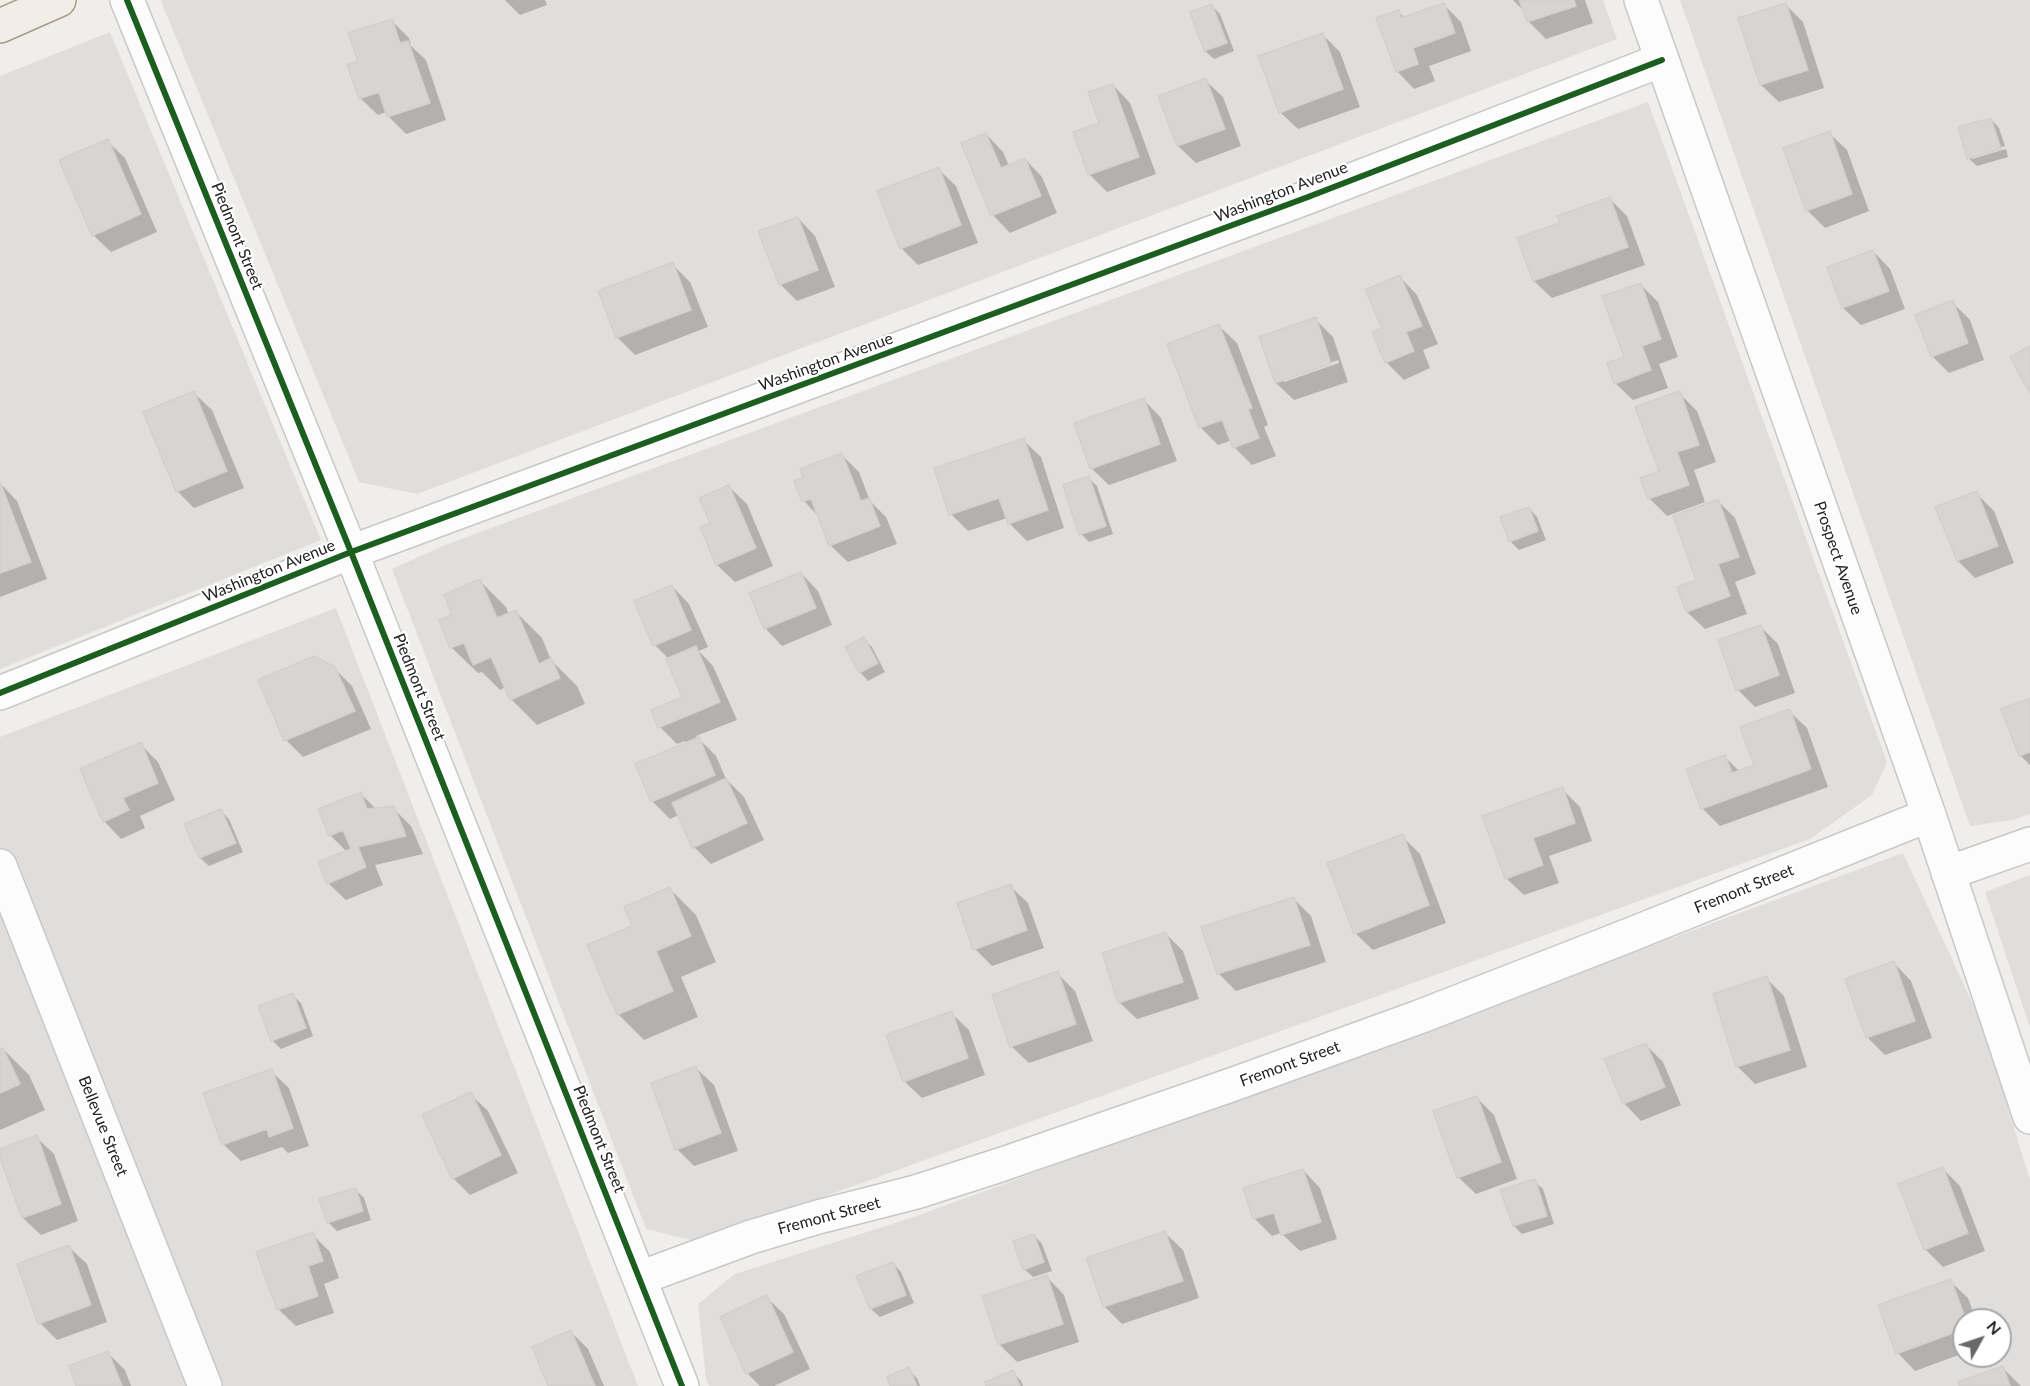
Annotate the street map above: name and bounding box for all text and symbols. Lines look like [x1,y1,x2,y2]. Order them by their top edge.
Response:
street label: Washington Avenue [1212,158,1350,226]
street label: Piedmont Street [207,180,267,292]
street label: Washington Avenue [756,329,896,395]
street label: Prospect Avenue [1810,499,1866,617]
street label: Washington Avenue [200,536,338,606]
street label: Piedmont Street [389,631,449,743]
street label: Fremont Street [1692,860,1796,918]
street label: Fremont Street [1237,1037,1343,1091]
street label: Bellevue Street [74,1073,132,1179]
street label: Piedmont Street [569,1083,629,1195]
street label: Fremont Street [776,1193,882,1239]
north arrow [1952,1308,2012,1368]
text: N [1983,1317,2006,1338]

